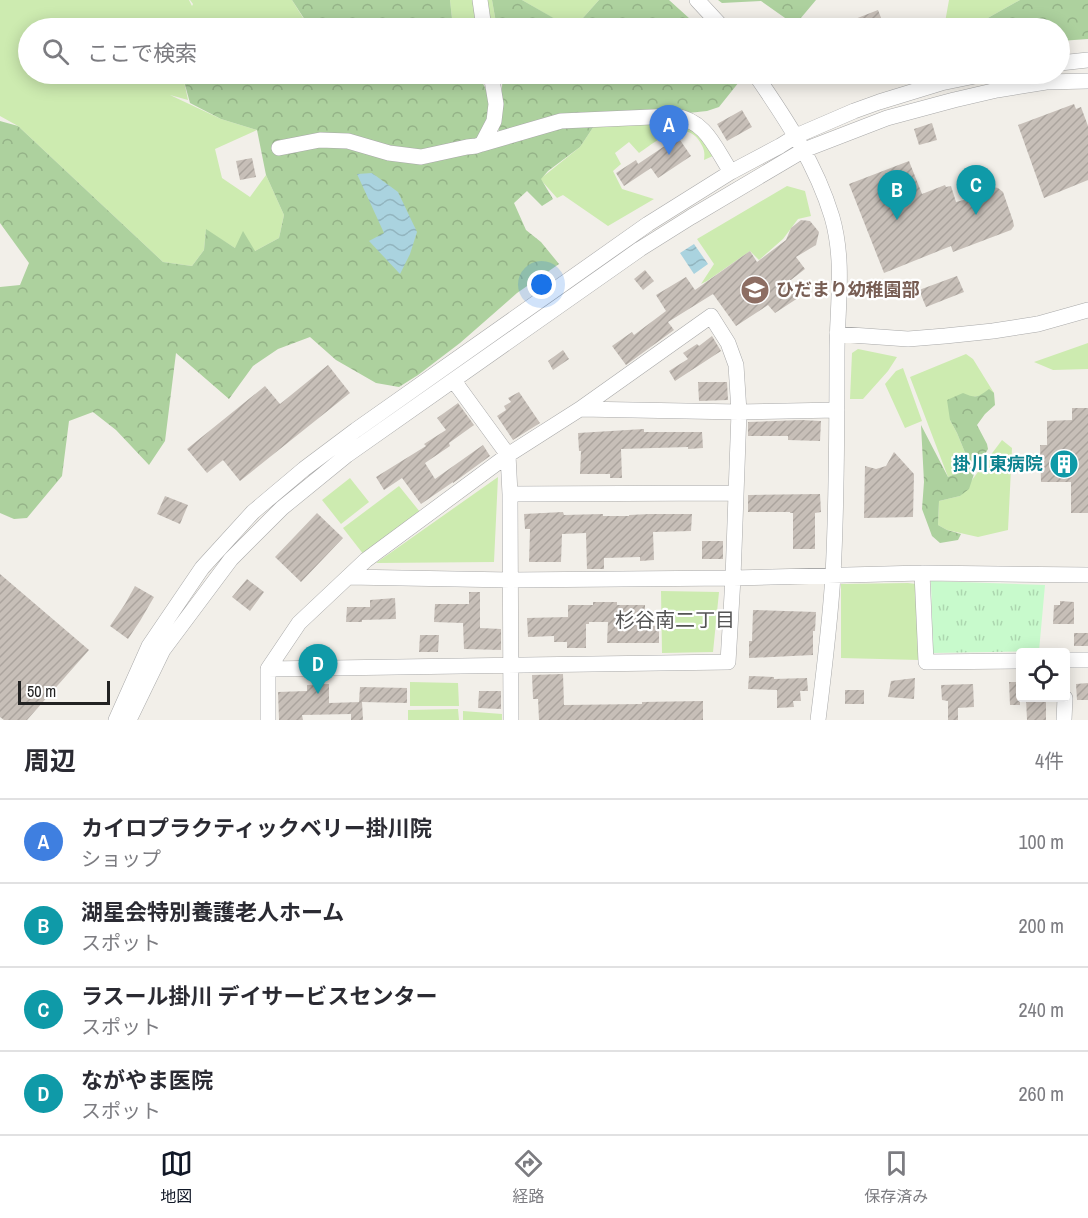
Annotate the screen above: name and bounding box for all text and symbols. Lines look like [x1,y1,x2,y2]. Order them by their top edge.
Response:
search box [18,18,1070,84]
icon: search [39,35,72,68]
text: ここで検索 [87,38,197,68]
pin: A [650,106,688,155]
pin: C [956,166,996,215]
pin: B [878,170,916,220]
your location [527,270,556,299]
school or university icon: ひだまり幼稚園部 [739,274,771,306]
place label: ひだまり幼稚園部 [776,277,920,302]
building icon: 掛川東病院 [1048,448,1080,480]
place label: 掛川東病院 [953,451,1043,476]
district label: 杉谷南二丁目 [615,606,735,633]
pin: D [298,644,338,694]
map controls [1016,648,1070,702]
button: locate [1016,648,1070,702]
scale bar [18,678,110,706]
text: 50 m [27,680,56,702]
text: 周辺 [24,743,76,778]
text: 4件 [1035,747,1064,774]
text: カイロプラクティックベリー掛川院 [81,813,432,843]
text: A [38,828,49,855]
text: 100 m [1018,828,1064,855]
text: ショップ [81,845,161,872]
text: 湖星会特別養護老人ホーム [81,897,344,927]
text: B [38,912,49,939]
text: 200 m [1018,912,1064,939]
text: スポット [81,929,161,956]
text: ラスール掛川 デイサービスセンター [81,981,438,1011]
text: C [38,996,49,1023]
text: 240 m [1018,996,1064,1023]
text: スポット [81,1013,161,1040]
text: ながやま医院 [81,1065,213,1095]
text: D [38,1080,49,1107]
text: 260 m [1018,1080,1064,1107]
text: スポット [81,1097,161,1124]
tab: 地図 [160,1147,193,1207]
tab: 経路 [512,1147,545,1207]
tab: 保存済み [864,1147,928,1207]

